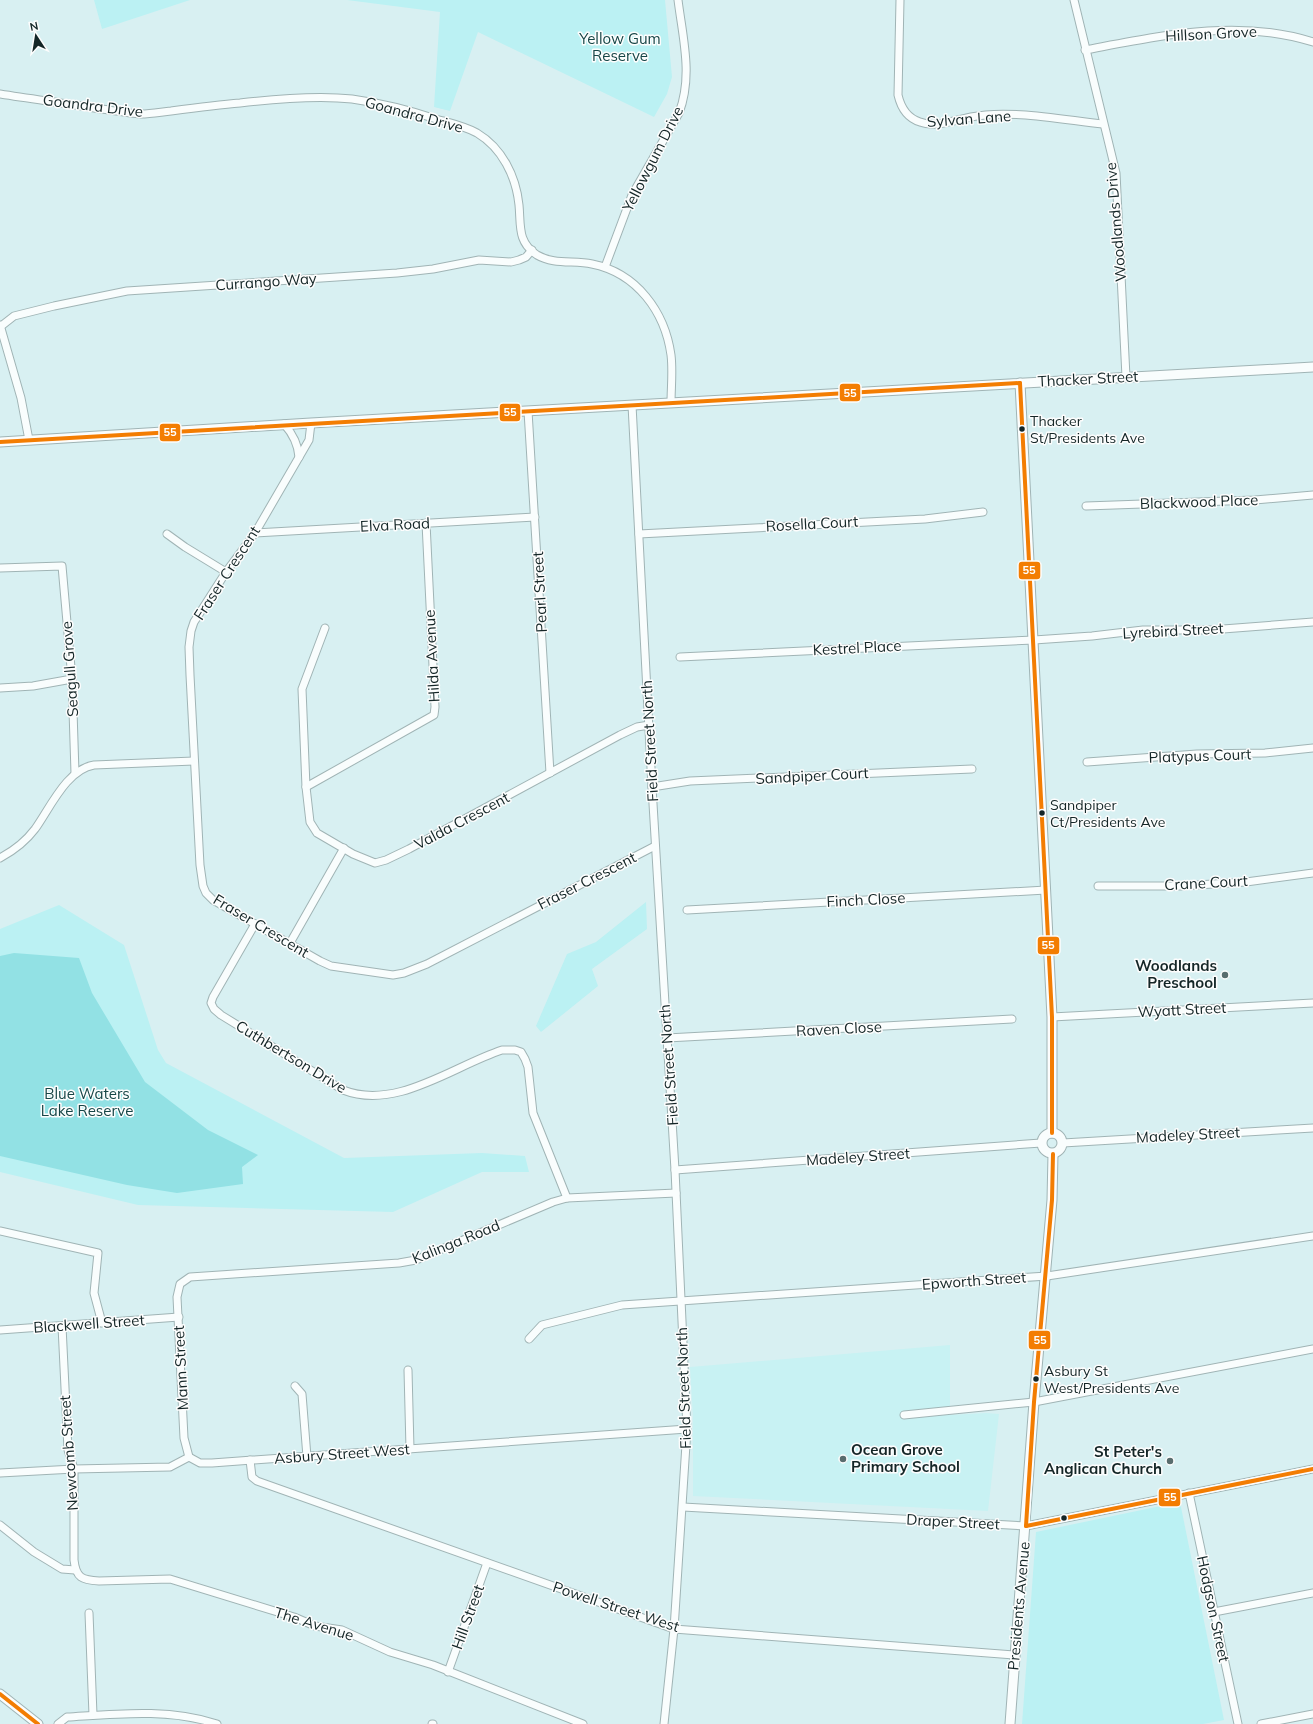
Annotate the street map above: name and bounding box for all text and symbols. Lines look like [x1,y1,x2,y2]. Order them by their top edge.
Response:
north arrow [16,16,56,56]
text: N [28,19,39,34]
street label: Hillson Grove [1165,22,1257,45]
park label: Yellow Gum Reserve [578,29,661,65]
street label: Goandra Drive [42,90,144,121]
street label: Goandra Drive [363,92,465,137]
street label: Yellowgum Drive [617,103,687,215]
street label: Sylvan Lane [926,106,1012,131]
street label: Woodlands Drive [1101,161,1130,283]
street label: Currango Way [215,268,317,295]
street label: Thacker Street [1037,366,1139,391]
line badge: 55 [839,383,861,402]
text: 55 [843,386,857,400]
line badge: 55 [499,403,521,422]
text: 55 [503,405,517,419]
place label: Thacker St/Presidents Ave [1030,412,1145,447]
line badge: 55 [159,423,181,442]
marker: Thacker St/Presidents Ave [1017,424,1027,434]
text: 55 [163,425,177,439]
street label: Blackwood Place [1139,490,1258,513]
street label: Rosella Court [765,512,859,535]
street label: Elva Road [360,513,430,536]
street label: Fraser Crescent [189,522,264,623]
street label: Pearl Street [528,551,551,633]
line badge: 55 [1018,561,1041,580]
text: 55 [1022,563,1036,577]
street label: Hilda Avenue [420,609,443,703]
street label: Lyrebird Street [1122,618,1224,643]
street label: Seagull Grove [57,620,82,718]
street label: Kestrel Place [812,636,902,659]
street label: Field Street North [637,680,662,802]
street label: Platypus Court [1148,744,1252,767]
street label: Sandpiper Court [755,763,869,788]
street label: Valda Crescent [411,788,512,854]
place label: Sandpiper Ct/Presidents Ave [1050,796,1165,831]
marker: Sandpiper Ct/Presidents Ave [1037,808,1047,818]
street label: Fraser Crescent [534,848,639,914]
street label: Crane Court [1164,871,1248,894]
street label: Finch Close [826,888,906,911]
street label: Fraser Crescent [210,890,313,962]
line badge: 55 [1037,936,1060,955]
text: 55 [1041,938,1055,952]
place label: Woodlands Preschool [1135,956,1217,992]
marker: Woodlands Preschool [1220,970,1230,980]
street label: Wyatt Street [1137,998,1227,1021]
street label: Field Street North [655,1004,682,1126]
street label: Cuthbertson Drive [232,1016,350,1097]
street label: Raven Close [796,1017,882,1040]
park label: Blue Waters Lake Reserve [41,1084,133,1120]
street label: Madeley Street [1136,1122,1240,1147]
street label: Madeley Street [805,1143,911,1170]
street label: Kalinga Road [409,1215,503,1268]
street label: Epworth Street [921,1267,1027,1294]
street label: Blackwell Street [33,1310,145,1337]
street label: Mann Street [169,1325,192,1411]
street label: Field Street North [672,1327,695,1449]
line badge: 55 [1028,1330,1051,1350]
text: 55 [1033,1333,1047,1347]
place label: Asbury St West/Presidents Ave [1044,1362,1179,1397]
marker: Asbury St West/Presidents Ave [1031,1374,1041,1384]
street label: Newcomb Street [55,1395,82,1511]
street label: Asbury Street West [274,1439,410,1468]
place label: Ocean Grove Primary School [851,1440,960,1476]
place label: St Peter's Anglican Church [1044,1442,1162,1478]
marker: Ocean Grove Primary School [838,1454,848,1464]
marker: St Peter's Anglican Church [1165,1456,1175,1466]
line badge: 55 [1158,1488,1181,1507]
text: 55 [1163,1490,1177,1504]
street label: Draper Street [906,1510,1000,1533]
unlabelled marker [1059,1513,1069,1523]
street label: Presidents Avenue [1003,1541,1034,1671]
street label: Hodgson Street [1193,1554,1234,1664]
street label: Powell Street West [550,1577,682,1636]
street label: Hill Street [447,1582,488,1652]
street label: The Avenue [272,1602,356,1645]

